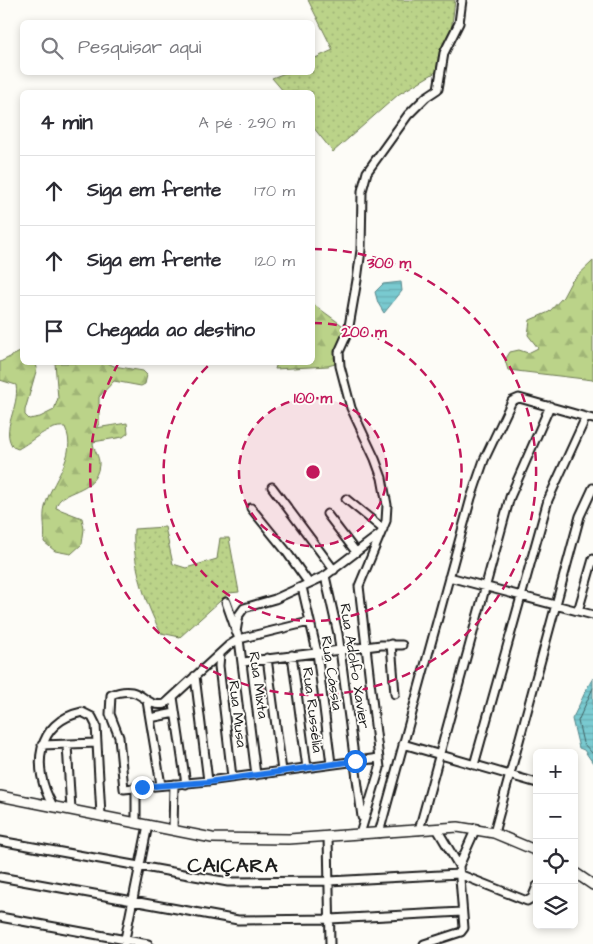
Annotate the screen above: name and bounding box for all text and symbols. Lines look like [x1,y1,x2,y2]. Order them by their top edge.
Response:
search box [20,20,315,75]
icon: search [38,34,66,62]
text: Pesquisar aqui [78,34,201,61]
text: 4 min [40,108,93,137]
text: A pé · 290 m [199,112,295,134]
icon: ahead [40,177,68,205]
text: Siga em frente [87,177,221,204]
text: 170 m [254,180,295,202]
icon: ahead [40,247,68,275]
text: Siga em frente [87,247,221,274]
text: 120 m [255,250,295,272]
text: 300 m [366,253,411,274]
icon: arrive [40,317,68,345]
text: Chegada ao destino [87,317,255,344]
text: 200 m [340,322,387,343]
text: 100 m [294,388,333,409]
centre of rings [304,463,322,481]
street label: Rua Adolfo Xavier [334,602,375,730]
street label: Rua Cássia [315,634,348,712]
street label: Rua Mixta [243,650,274,720]
street label: Rua Russélia [297,666,328,754]
street label: Rua Musa [223,679,252,749]
map controls [533,749,578,929]
button: + [533,749,578,794]
route start [344,750,367,773]
route end [131,776,154,799]
button: − [533,794,578,839]
button: locate [533,839,578,884]
district label: CAIÇARA [187,852,279,880]
button: layers [533,884,578,929]

